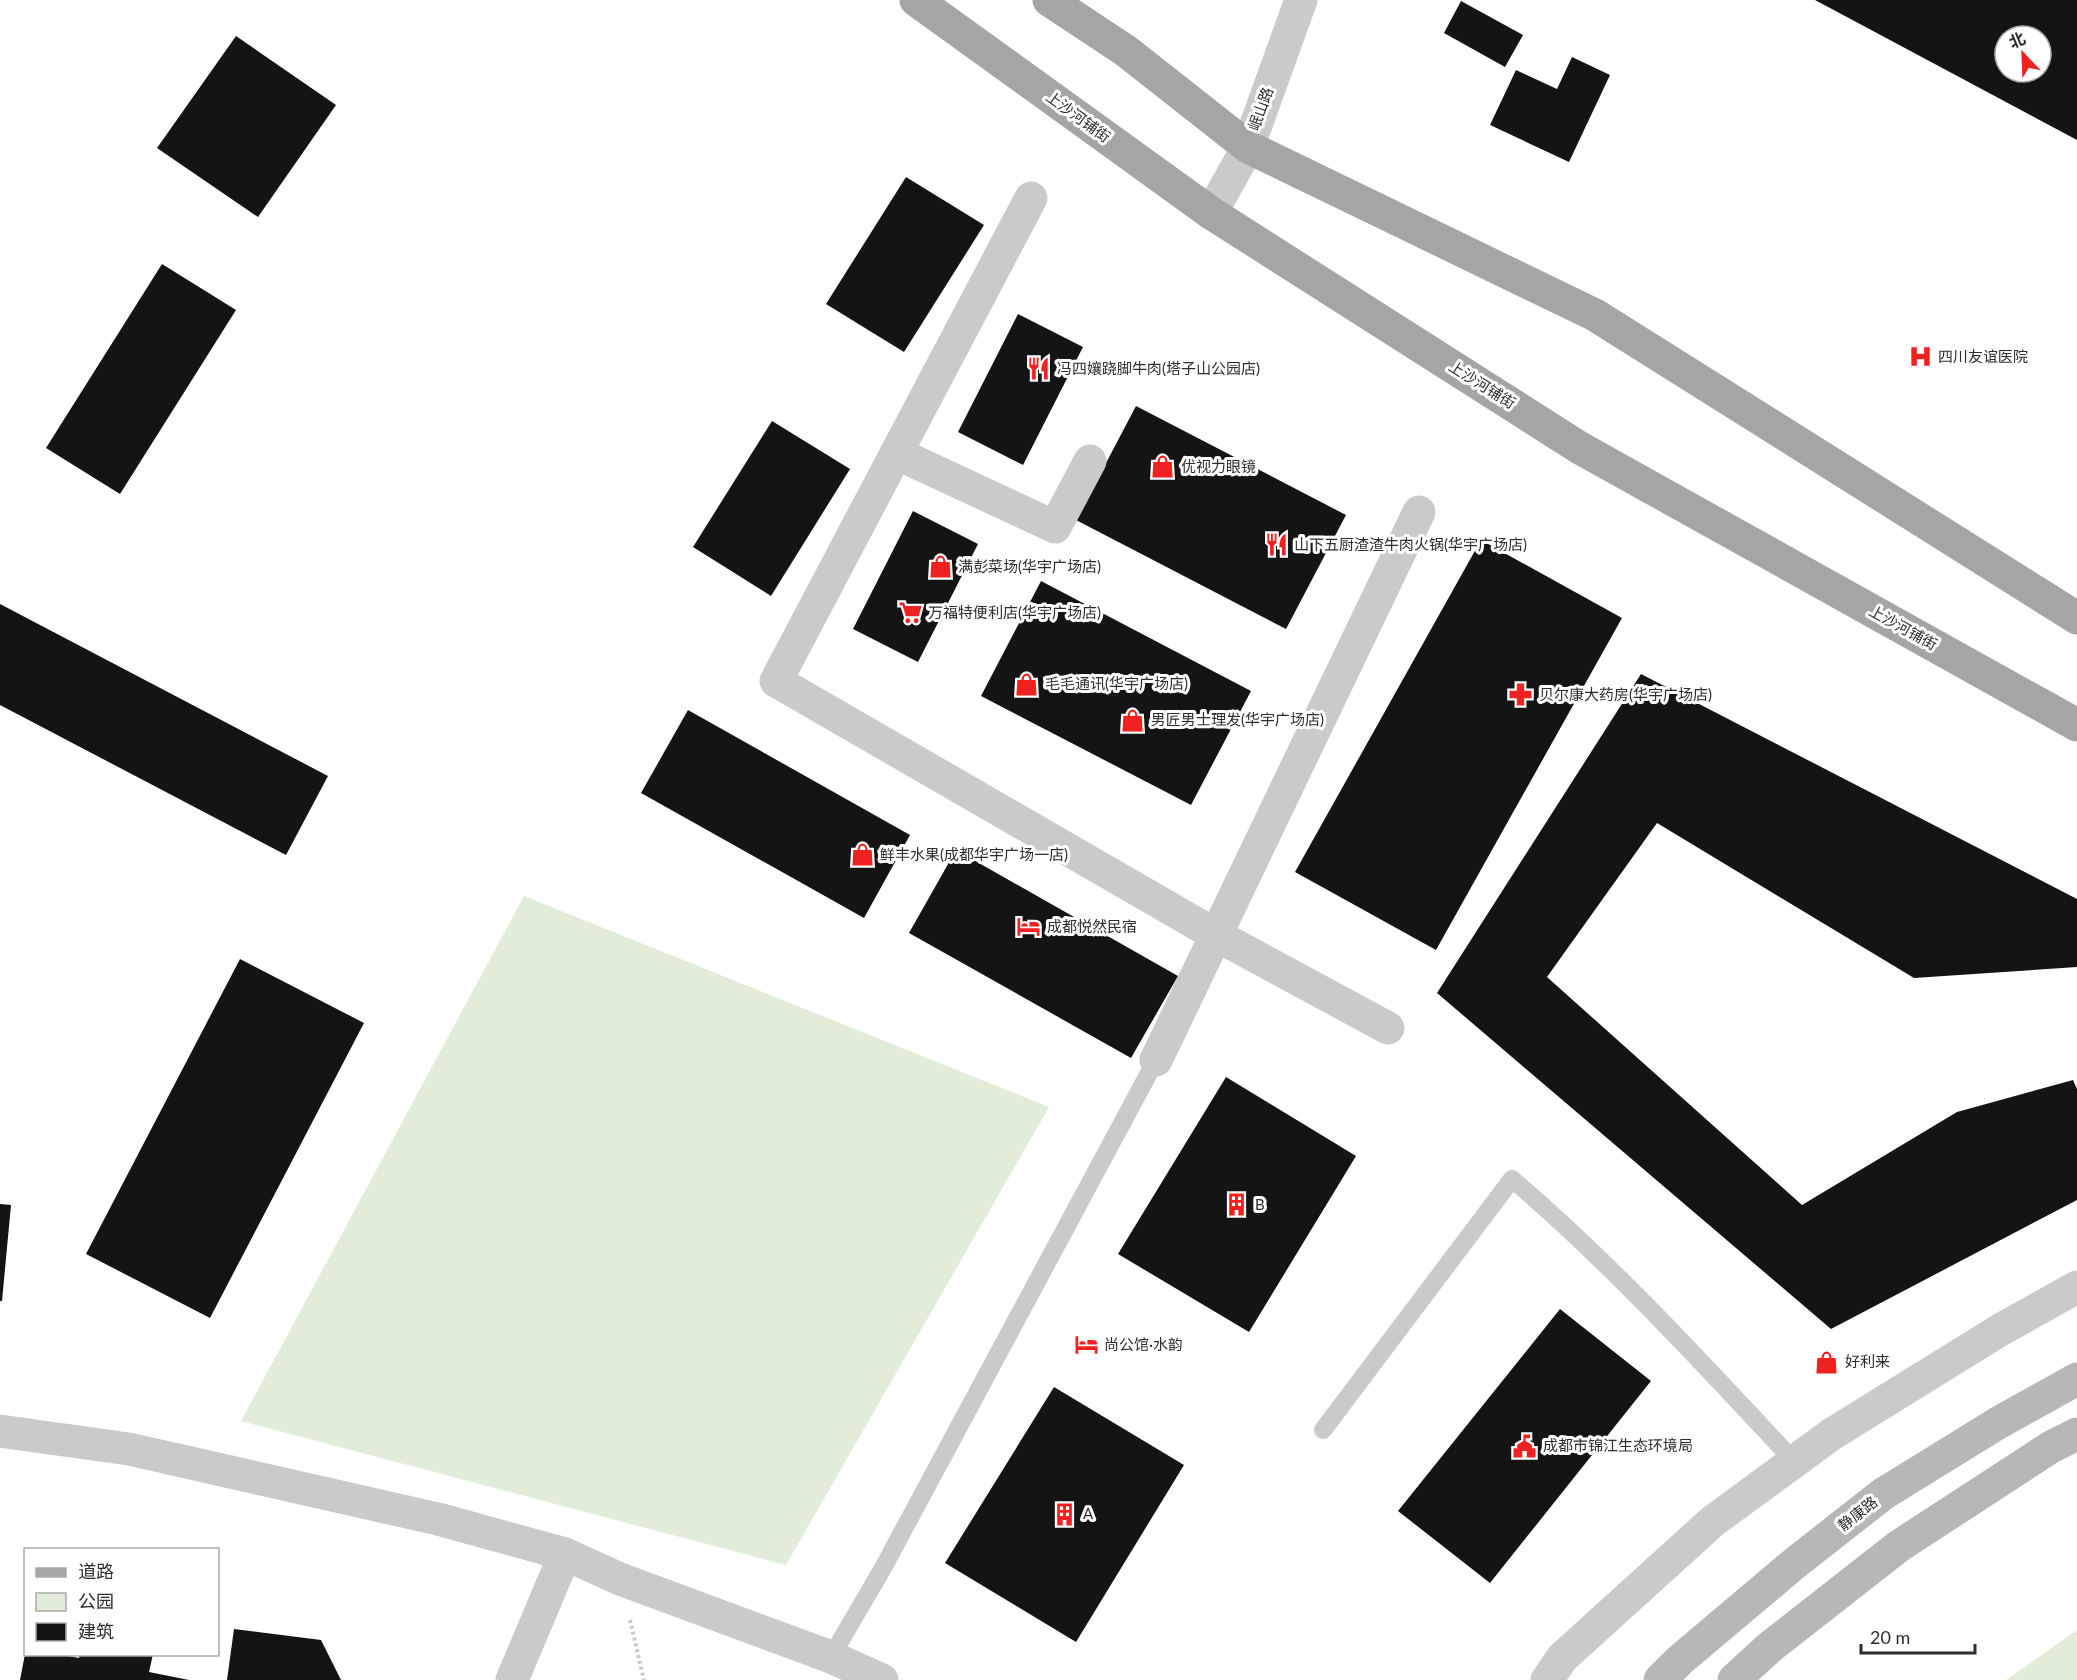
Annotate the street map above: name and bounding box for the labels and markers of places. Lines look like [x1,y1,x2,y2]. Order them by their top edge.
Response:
hospital icon: 四川友谊医院 [1907,344,1933,370]
place label: 四川友谊医院 [1938,347,2028,365]
restaurant icon: 冯四孃跷脚牛肉(塔子山公园店) [1026,356,1052,382]
place label: 冯四孃跷脚牛肉(塔子山公园店) [1057,359,1260,377]
shop icon: 优视力眼镜 [1150,454,1176,480]
place label: 优视力眼镜 [1181,457,1256,475]
restaurant icon: 山下五厨渣渣牛肉火锅(华宇广场店) [1263,532,1289,558]
place label: 山下五厨渣渣牛肉火锅(华宇广场店) [1294,535,1527,553]
shop icon: 满彭菜场(华宇广场店) [927,554,953,580]
place label: 满彭菜场(华宇广场店) [958,557,1101,575]
supermarket icon: 万福特便利店(华宇广场店) [897,600,923,626]
place label: 万福特便利店(华宇广场店) [928,603,1101,621]
shop icon: 毛毛通讯(华宇广场店) [1014,671,1040,697]
place label: 毛毛通讯(华宇广场店) [1045,674,1188,692]
pharmacy icon: 贝尔康大药房(华宇广场店) [1508,682,1534,708]
place label: 贝尔康大药房(华宇广场店) [1539,685,1712,703]
shop icon: 男匠男士理发(华宇广场店) [1120,707,1146,733]
place label: 男匠男士理发(华宇广场店) [1151,710,1324,728]
shop icon: 鲜丰水果(成都华宇广场一店) [849,842,875,868]
place label: 鲜丰水果(成都华宇广场一店) [880,845,1068,863]
hotel icon: 成都悦然民宿 [1016,914,1042,940]
place label: 成都悦然民宿 [1047,917,1137,935]
building icon: B [1224,1192,1250,1218]
place label: B [1255,1195,1265,1213]
hotel icon: 尚公馆·水韵 [1073,1332,1099,1358]
place label: 尚公馆·水韵 [1104,1335,1183,1353]
shop icon: 好利来 [1814,1349,1840,1375]
place label: 好利来 [1845,1352,1890,1370]
public building icon: 成都市锦江生态环境局 [1512,1433,1538,1459]
place label: 成都市锦江生态环境局 [1543,1436,1693,1454]
building icon: A [1052,1501,1078,1527]
place label: A [1083,1504,1094,1522]

